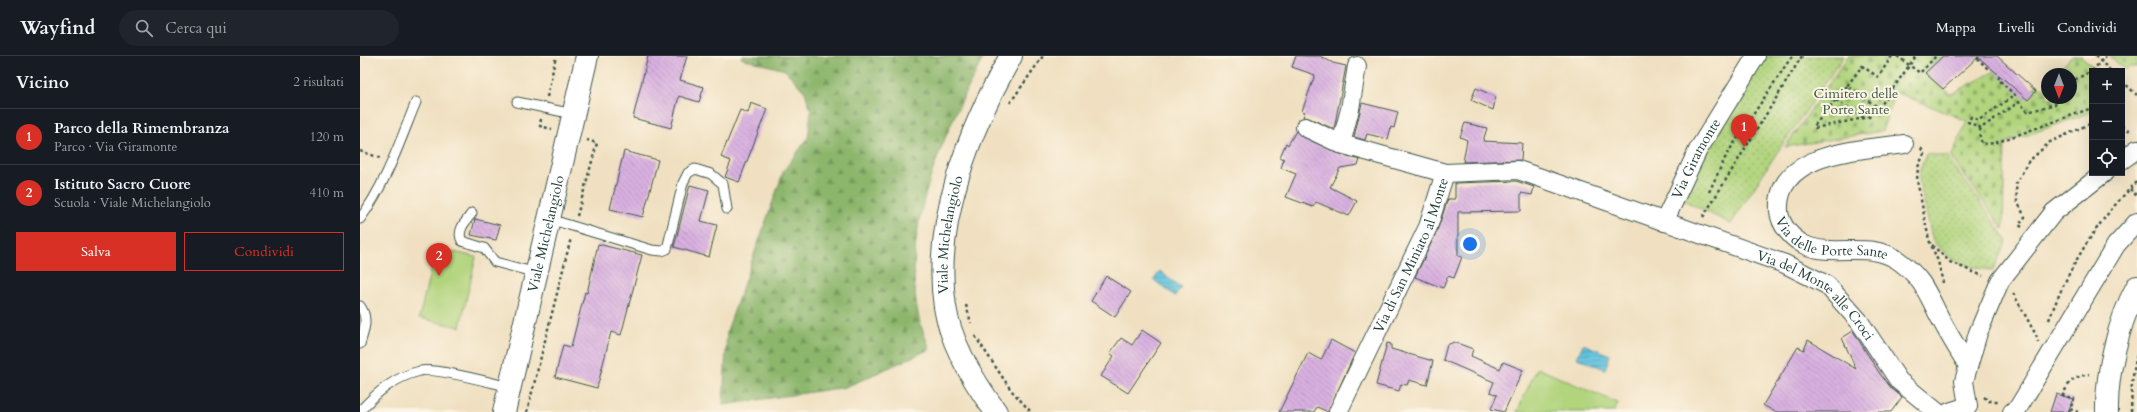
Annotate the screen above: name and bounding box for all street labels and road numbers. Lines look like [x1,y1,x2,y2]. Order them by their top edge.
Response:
street label: Via Giramonte [1667,115,1725,202]
street label: Viale Michelangiolo [523,173,569,294]
street label: Viale Michelangiolo [933,173,968,294]
street label: Via di San Miniato al Monte [1369,175,1453,336]
street label: Via delle Porte Sante [1771,214,1891,264]
street label: Via del Monte alle Croci [1754,246,1878,344]

